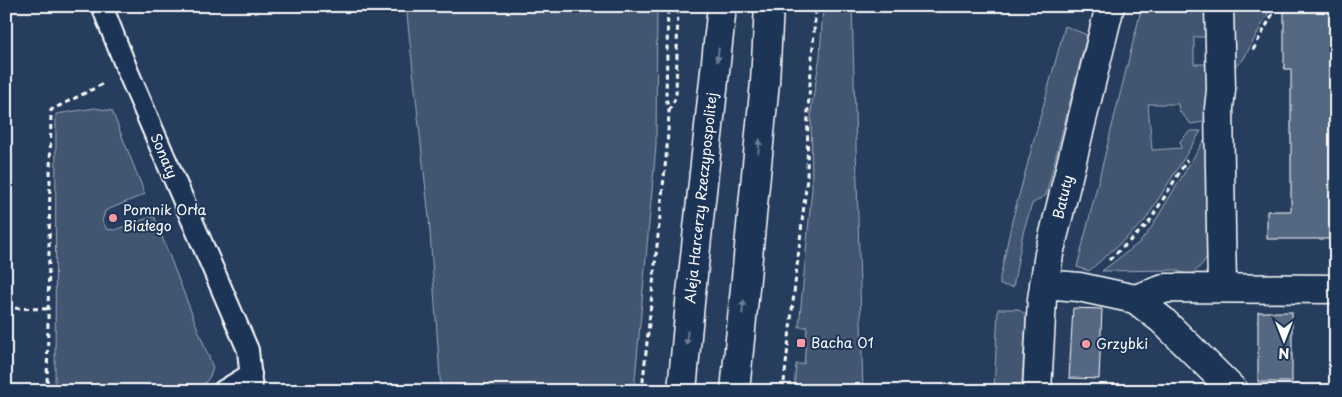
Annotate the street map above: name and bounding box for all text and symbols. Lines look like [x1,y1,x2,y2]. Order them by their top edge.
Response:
one-way arrow [714,47,722,63]
street label: Aleja Harcerzy Rzeczypospolitej [679,91,722,305]
street label: Sonaty [146,130,183,182]
one-way arrow [755,137,763,153]
street label: Batuty [1047,173,1078,221]
place label: Pomnik Orła Białego [123,199,206,236]
marker: Pomnik Orła Białego [107,212,119,224]
one-way arrow [739,299,747,315]
north arrow [1260,314,1310,364]
one-way arrow [682,330,690,346]
place label: Bacha 01 [811,332,874,353]
place label: Grzybki [1096,333,1148,354]
marker: Bacha 01 [795,337,807,349]
marker: Grzybki [1080,338,1092,350]
text: N [1278,343,1290,364]

